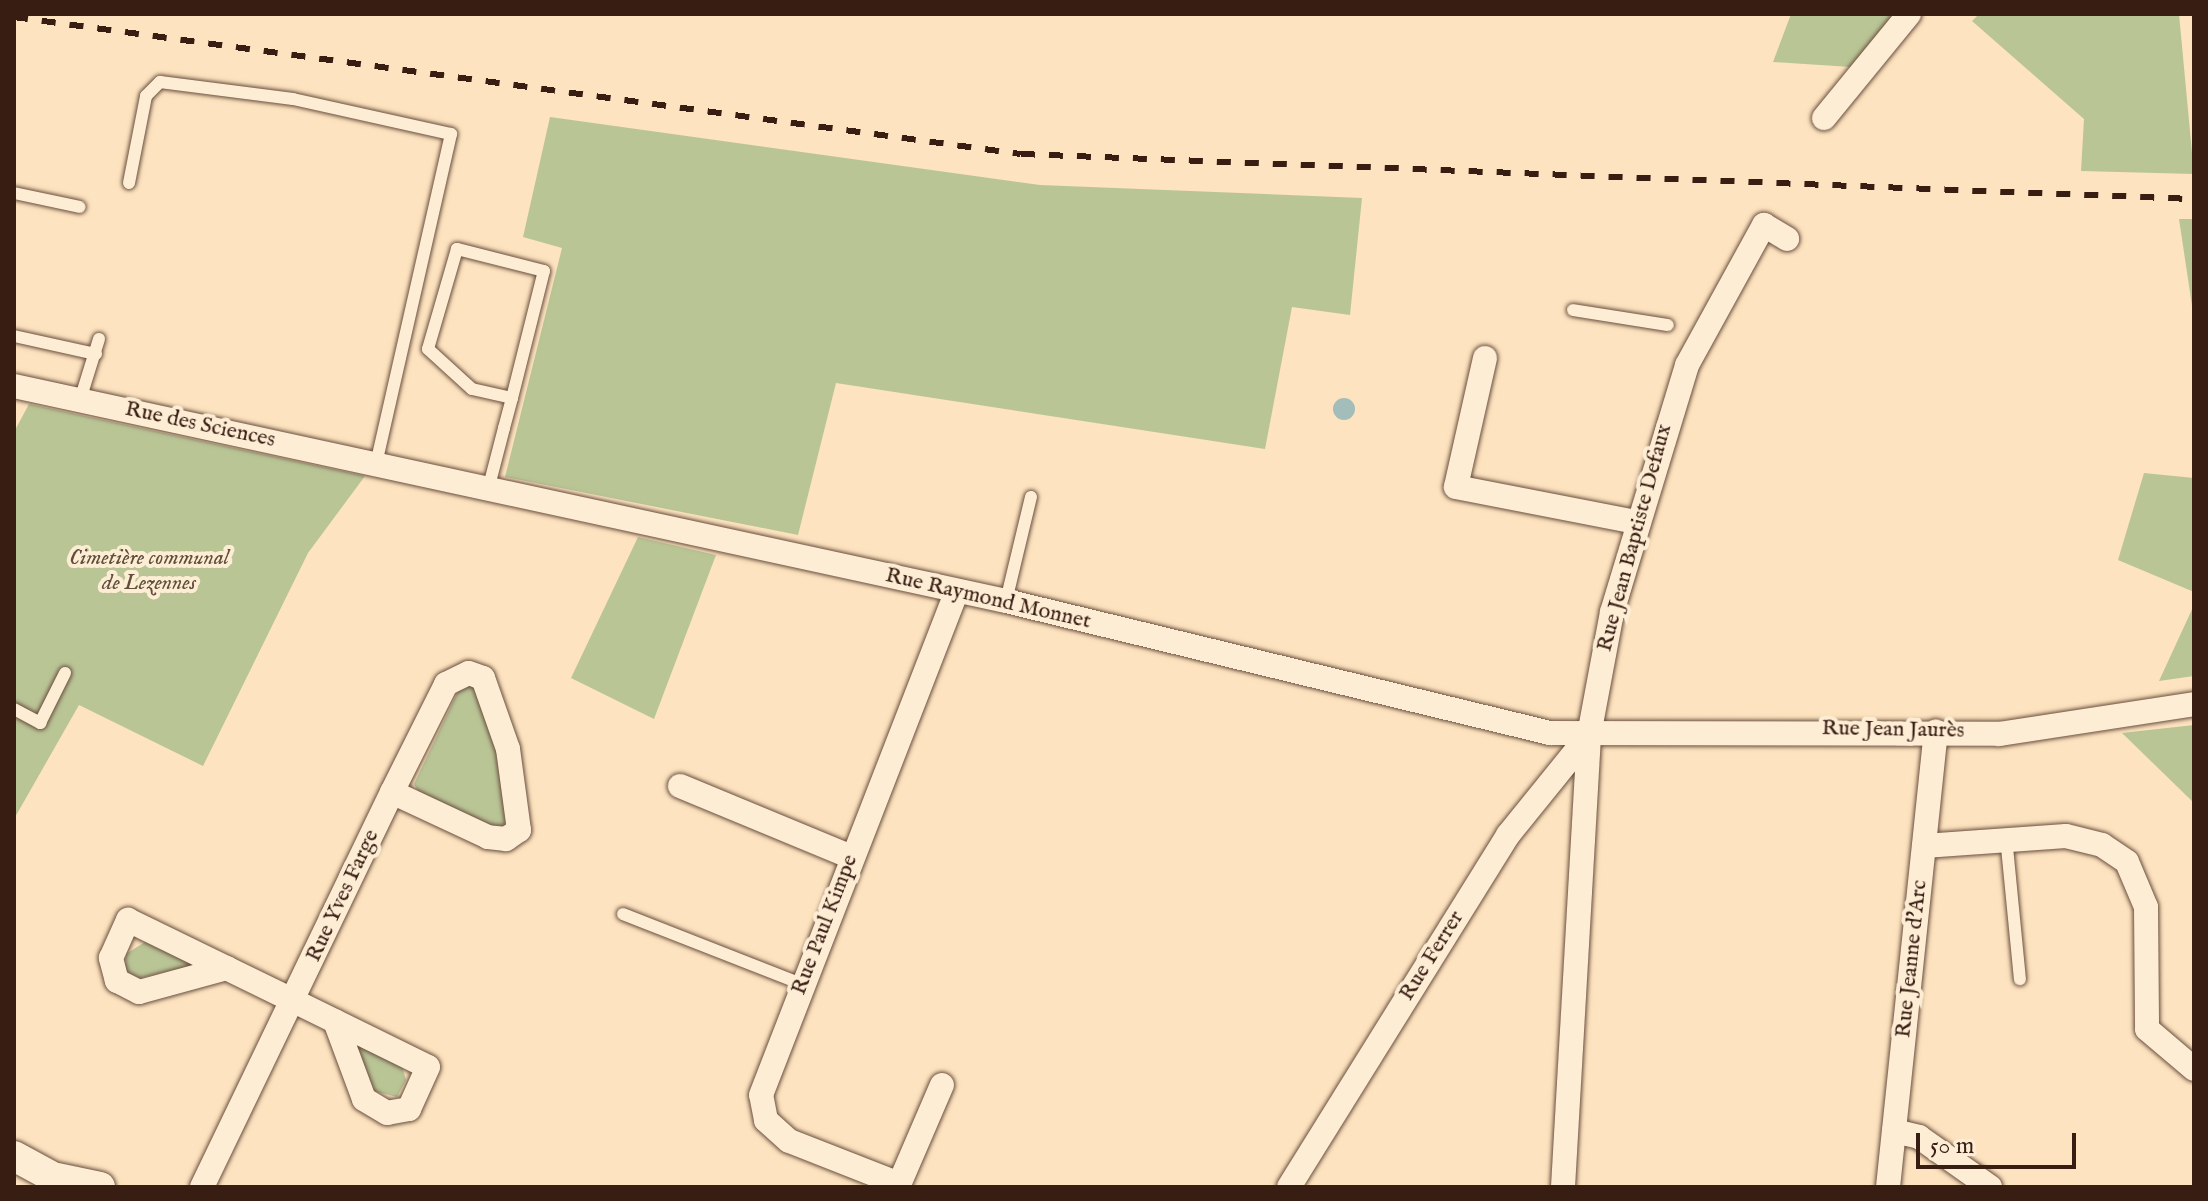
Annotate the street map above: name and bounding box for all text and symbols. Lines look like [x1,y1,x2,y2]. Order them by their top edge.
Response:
street label: Rue des Sciences [122,396,278,454]
street label: Rue Jean Baptiste Defaux [1592,421,1678,655]
park label: Cimetière communal de Lezennes [69,545,229,596]
street label: Rue Raymond Monnet [883,563,1093,635]
street label: Rue Jean Jaurès [1821,716,1965,744]
street label: Rue Yves Farge [301,826,385,966]
street label: Rue Paul Kimpe [786,851,864,999]
street label: Rue Jeanne d'Arc [1891,879,1933,1039]
street label: Rue Ferrer [1394,906,1470,1006]
scale bar [1920,1117,2080,1167]
text: 50 m [1930,1131,1974,1162]

